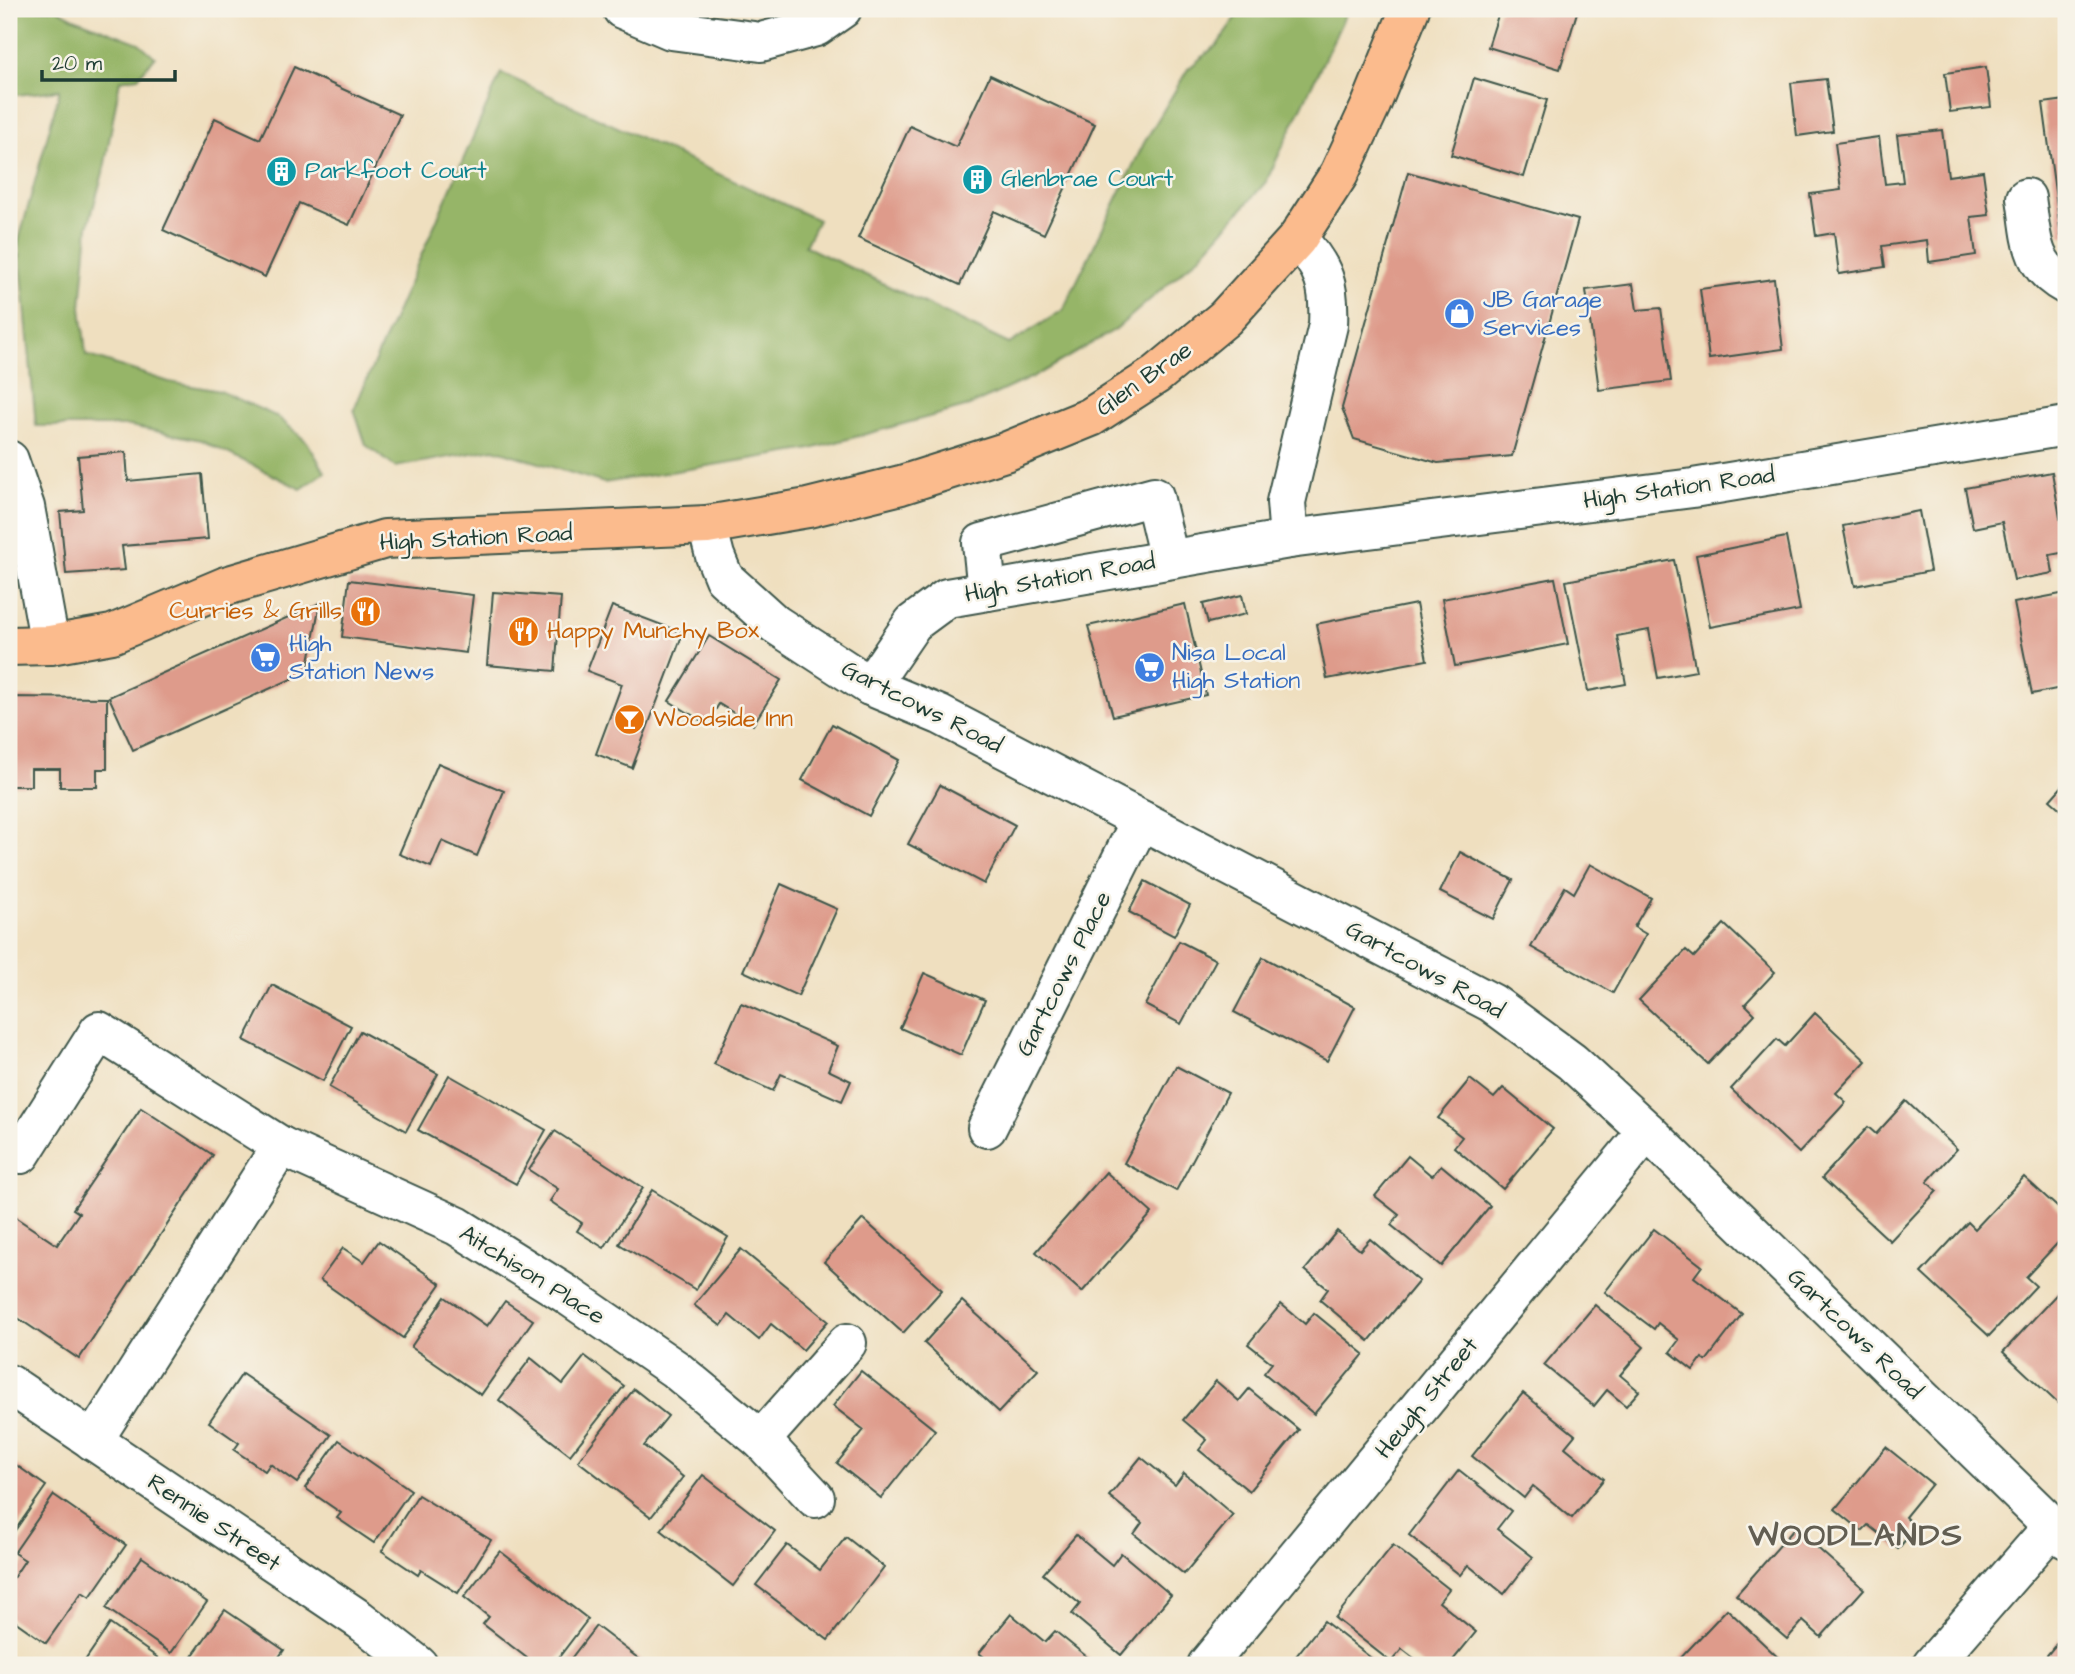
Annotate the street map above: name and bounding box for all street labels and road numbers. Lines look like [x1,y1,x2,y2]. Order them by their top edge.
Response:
street label: Glen Brae [1089,333,1199,425]
street label: High Station Road [1581,458,1777,519]
street label: High Station Road [379,516,573,561]
street label: High Station Road [962,545,1158,612]
street label: Gartcows Road [836,652,1008,762]
street label: Gartcows Place [1008,886,1120,1062]
street label: Gartcows Road [1340,912,1510,1028]
street label: Aitchison Place [453,1217,611,1333]
street label: Gartcows Road [1780,1260,1930,1408]
street label: Heugh Street [1367,1330,1488,1467]
street label: Rennie Street [141,1466,288,1580]

